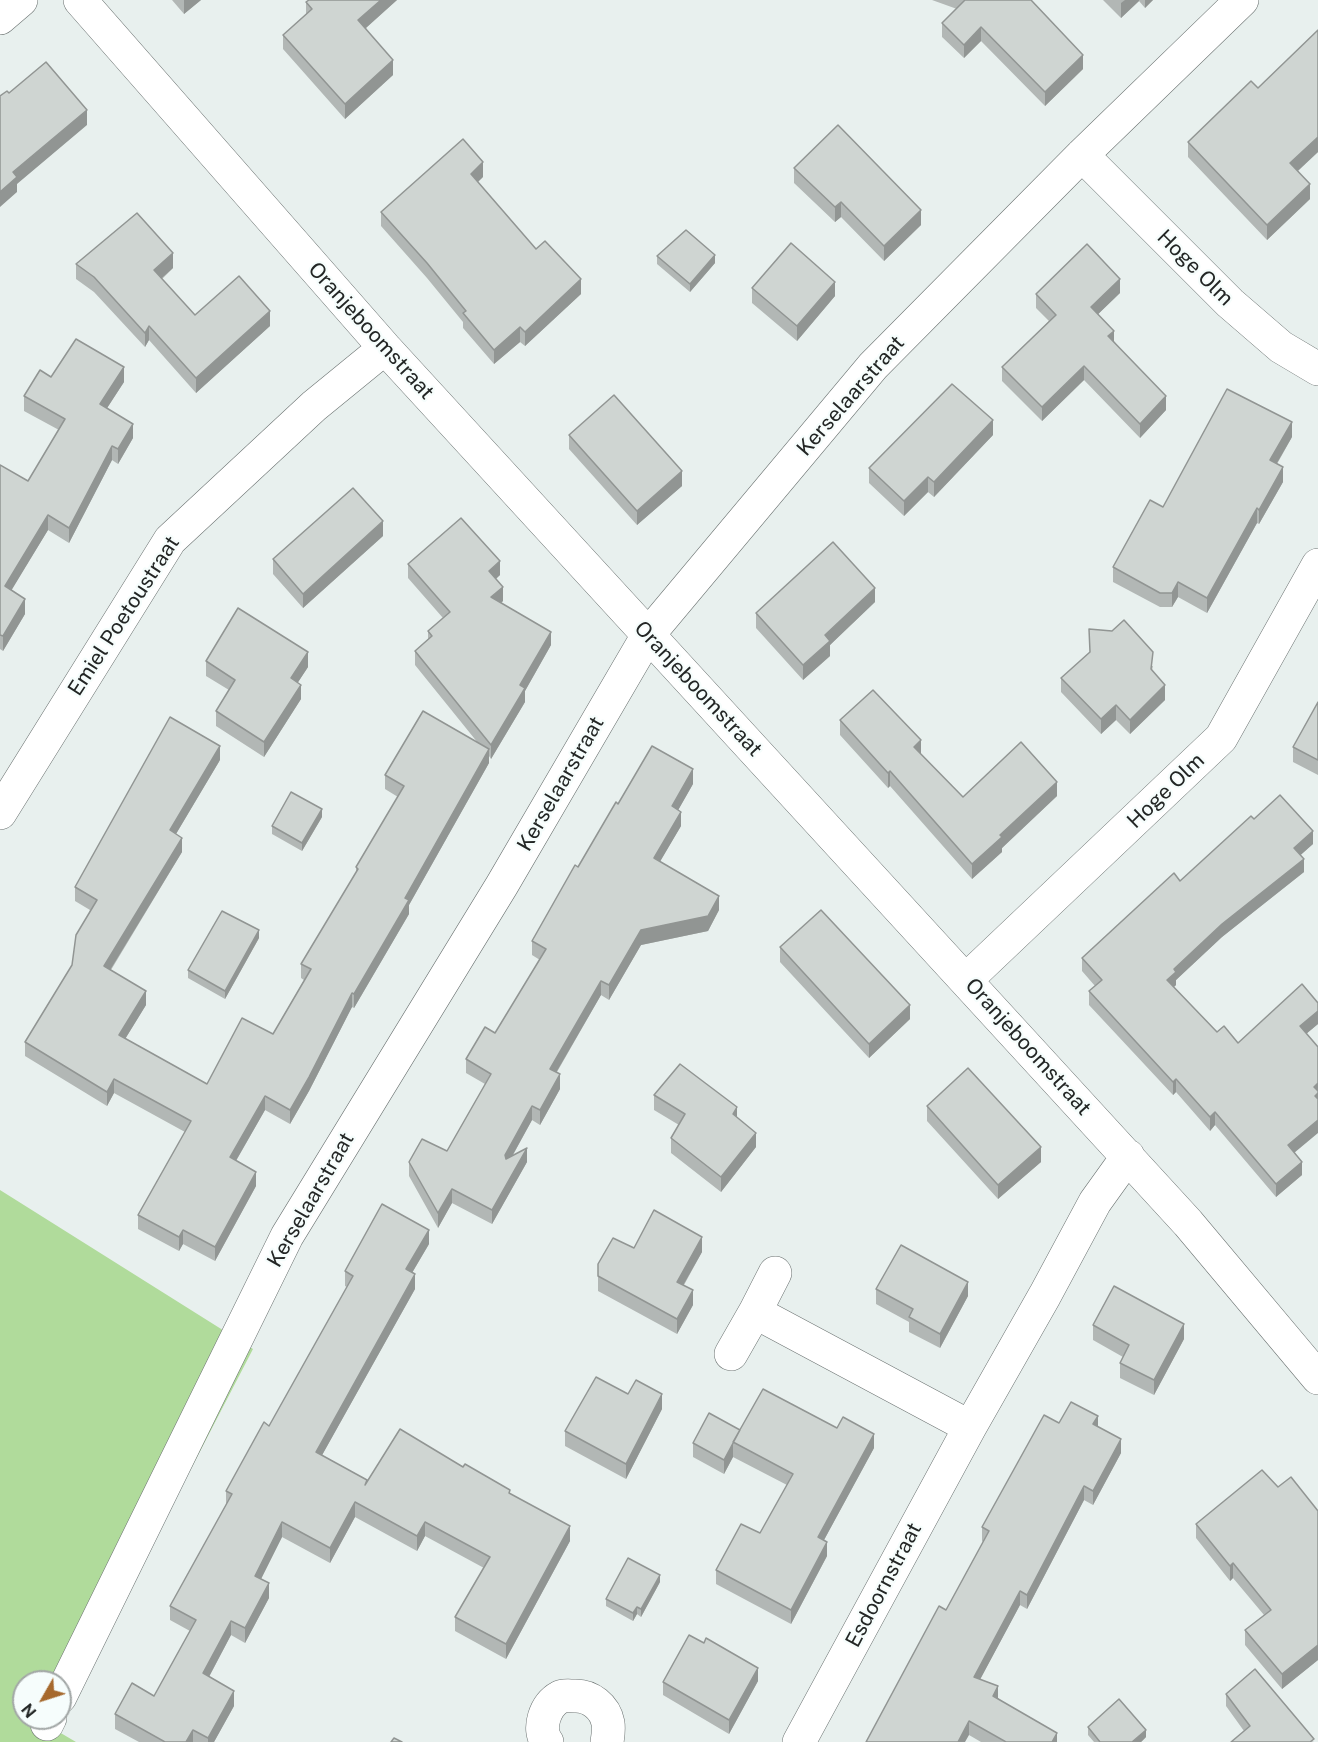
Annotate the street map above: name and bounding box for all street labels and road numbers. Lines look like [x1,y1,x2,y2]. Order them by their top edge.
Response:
street label: Hoge Olm [1152,225,1238,311]
street label: Oranjeboomstraat [303,257,439,405]
street label: Kerselaarstraat [792,331,910,461]
street label: Emiel Poetoustraat [63,531,185,701]
street label: Oranjeboomstraat [629,616,767,762]
street label: Kerselaarstraat [512,712,610,856]
street label: Hoge Olm [1122,748,1210,834]
street label: Oranjeboomstraat [960,973,1096,1121]
street label: Kerselaarstraat [262,1128,360,1272]
street label: Esdoornstraat [841,1518,927,1652]

